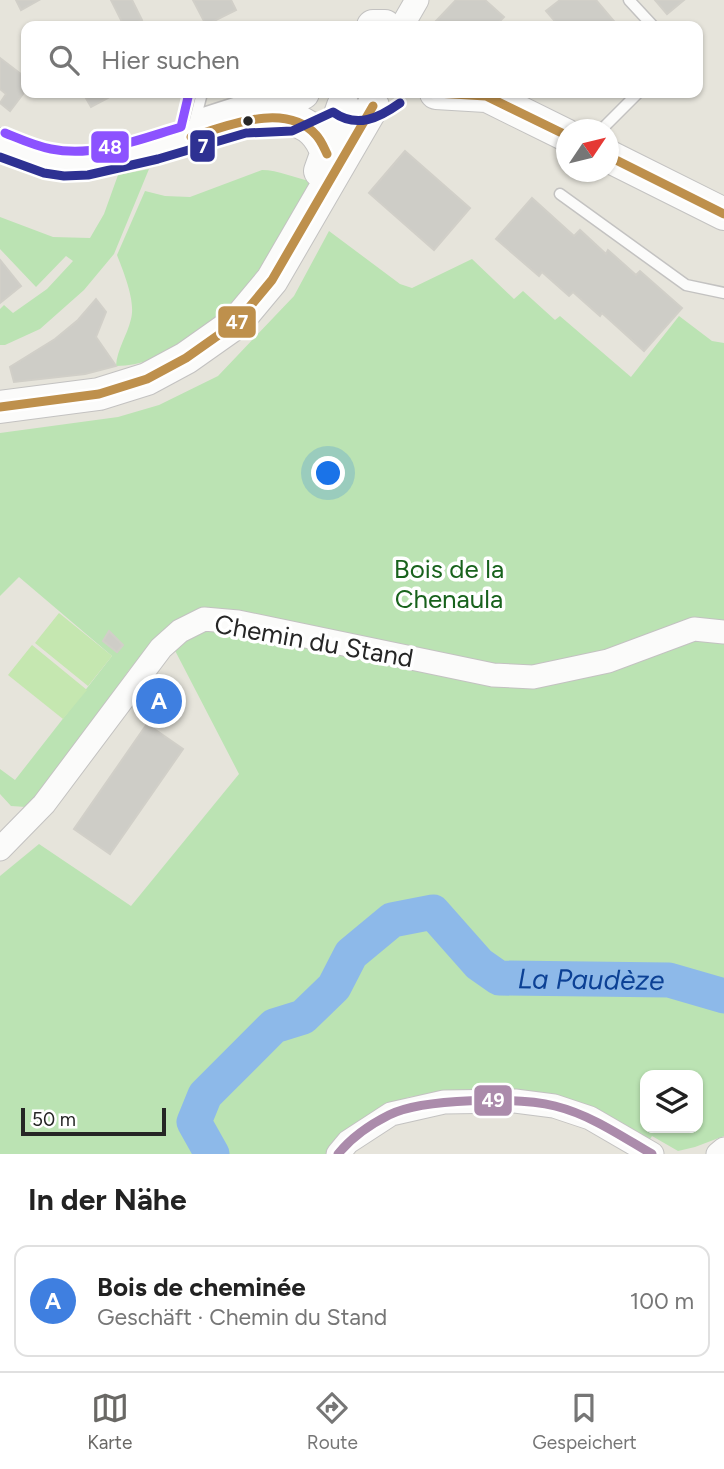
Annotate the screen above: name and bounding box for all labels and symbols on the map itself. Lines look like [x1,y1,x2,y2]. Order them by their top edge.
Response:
unlabelled marker [241,114,255,128]
north arrow [556,119,619,182]
line badge: 7 [189,129,216,163]
line badge: 48 [90,130,130,164]
text: 7 [198,135,208,158]
text: 48 [98,136,122,159]
line badge: 47 [217,305,257,339]
text: 47 [226,311,248,334]
your location [311,456,345,490]
park label: Bois de la Chenaula [394,553,504,615]
street label: Chemin du Stand [212,608,416,674]
pin: A [136,675,182,727]
water label: La Paudèze [517,961,665,997]
line badge: 49 [473,1084,513,1117]
text: 49 [481,1089,505,1112]
scale bar [21,1105,166,1137]

